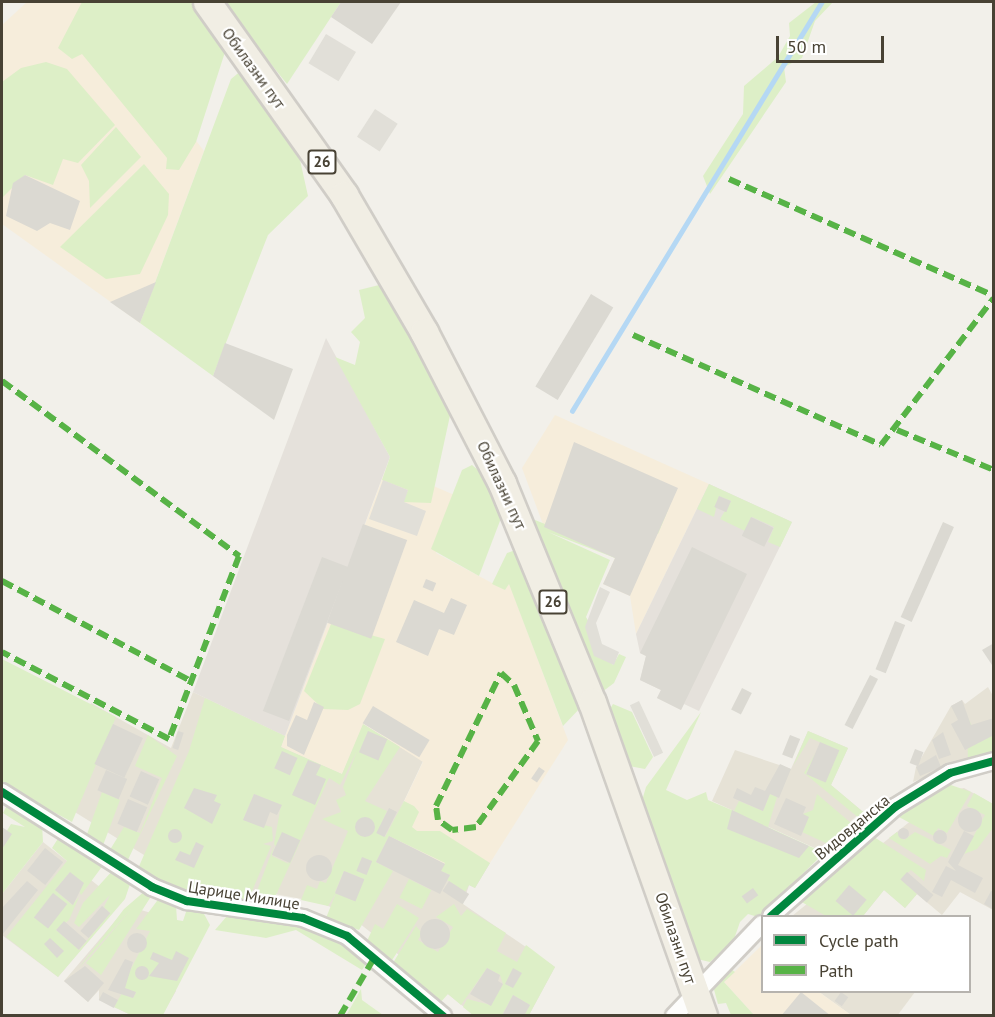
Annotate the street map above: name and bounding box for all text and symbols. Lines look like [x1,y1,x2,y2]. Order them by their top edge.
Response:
street label: Обилазни пут [218,24,290,112]
scale bar [779,24,887,62]
text: 50 m [787,35,826,58]
road number: 26 [307,150,337,174]
street label: Обилазни пут [473,438,531,532]
road number: 26 [538,590,568,614]
street label: Видовданска [811,790,893,864]
street label: Царице Милице [187,877,301,913]
street label: Обилазни пут [651,890,701,986]
legend [761,915,971,993]
text: Cycle path [819,929,899,952]
text: Path [819,959,853,982]

